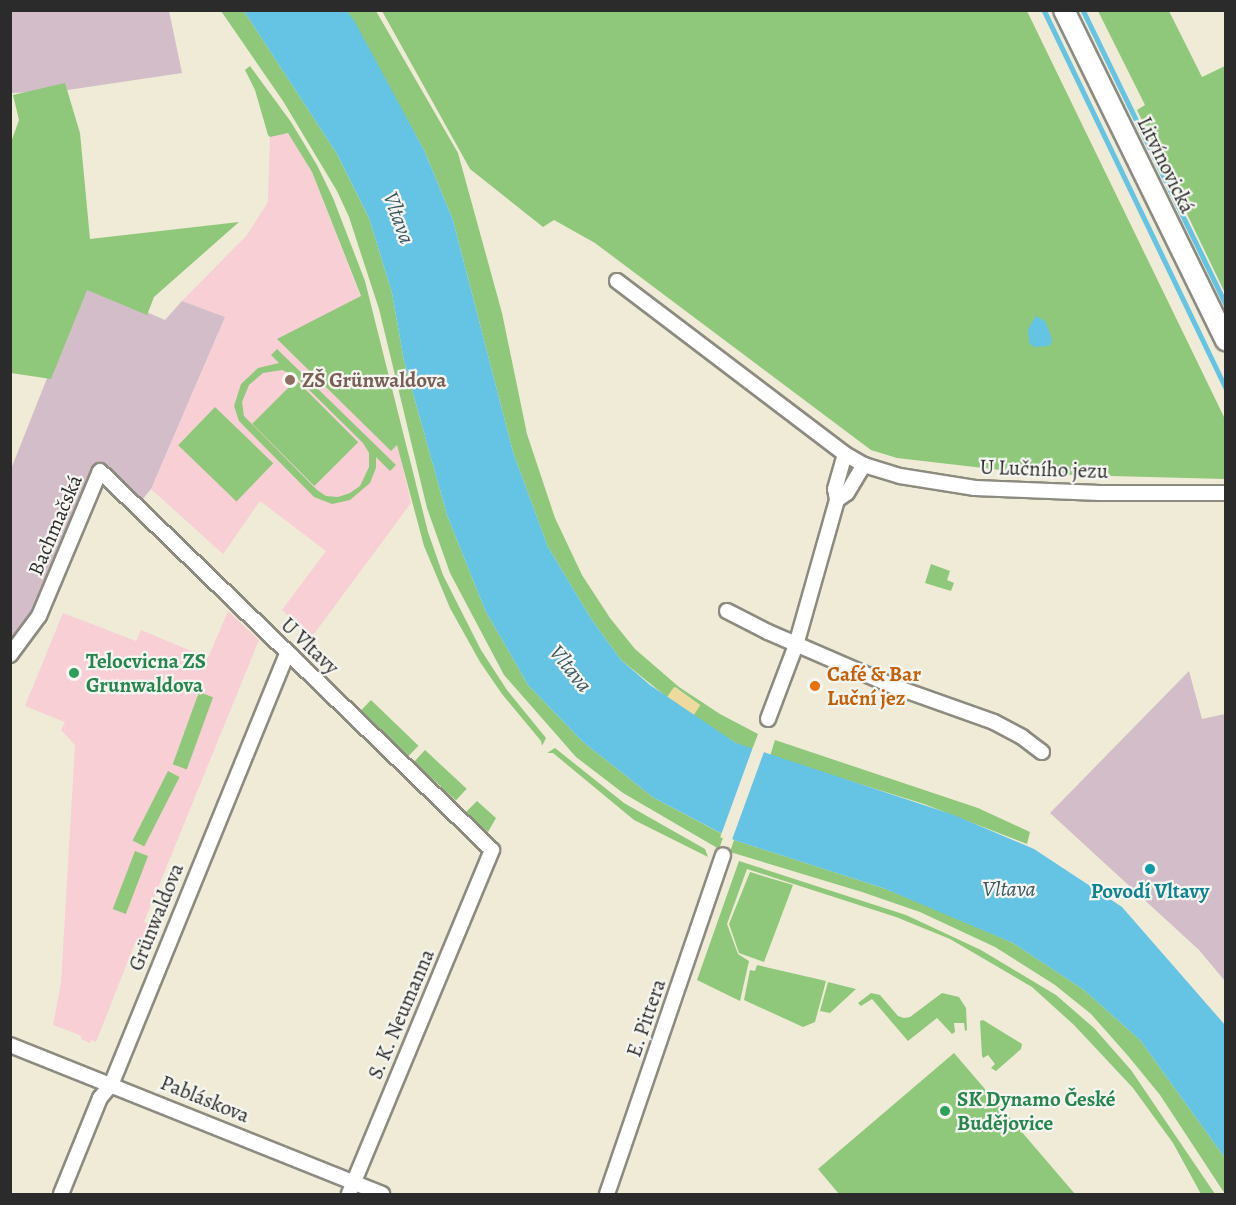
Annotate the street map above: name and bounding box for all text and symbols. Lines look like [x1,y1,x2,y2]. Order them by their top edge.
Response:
street label: Litvínovická [1132,113,1200,217]
water label: Vltava [376,188,420,248]
place label: ZŠ Grünwaldova [302,367,446,393]
marker: ZŠ Grünwaldova [283,373,297,387]
street label: U Lučního jezu [979,454,1109,484]
street label: Bachmačská [23,471,87,579]
street label: U Vltavy [276,612,344,680]
water label: Vltava [543,640,597,698]
place label: Telocvicna ZS Grunwaldova [86,648,206,698]
place label: Café & Bar Luční jez [827,661,921,711]
marker: Telocvicna ZS Grunwaldova [67,666,81,680]
marker: Café & Bar Luční jez [808,679,822,693]
street label: Grünwaldova [123,860,189,974]
marker: Povodí Vltavy [1143,862,1157,876]
water label: Vltava [982,877,1036,903]
place label: Povodí Vltavy [1091,878,1209,904]
street label: S. K. Neumanna [362,945,440,1083]
street label: E. Pittera [621,976,671,1060]
street label: Pabláskova [157,1070,253,1128]
place label: SK Dynamo České Budějovice [957,1086,1116,1136]
marker: SK Dynamo České Budějovice [938,1104,952,1118]

